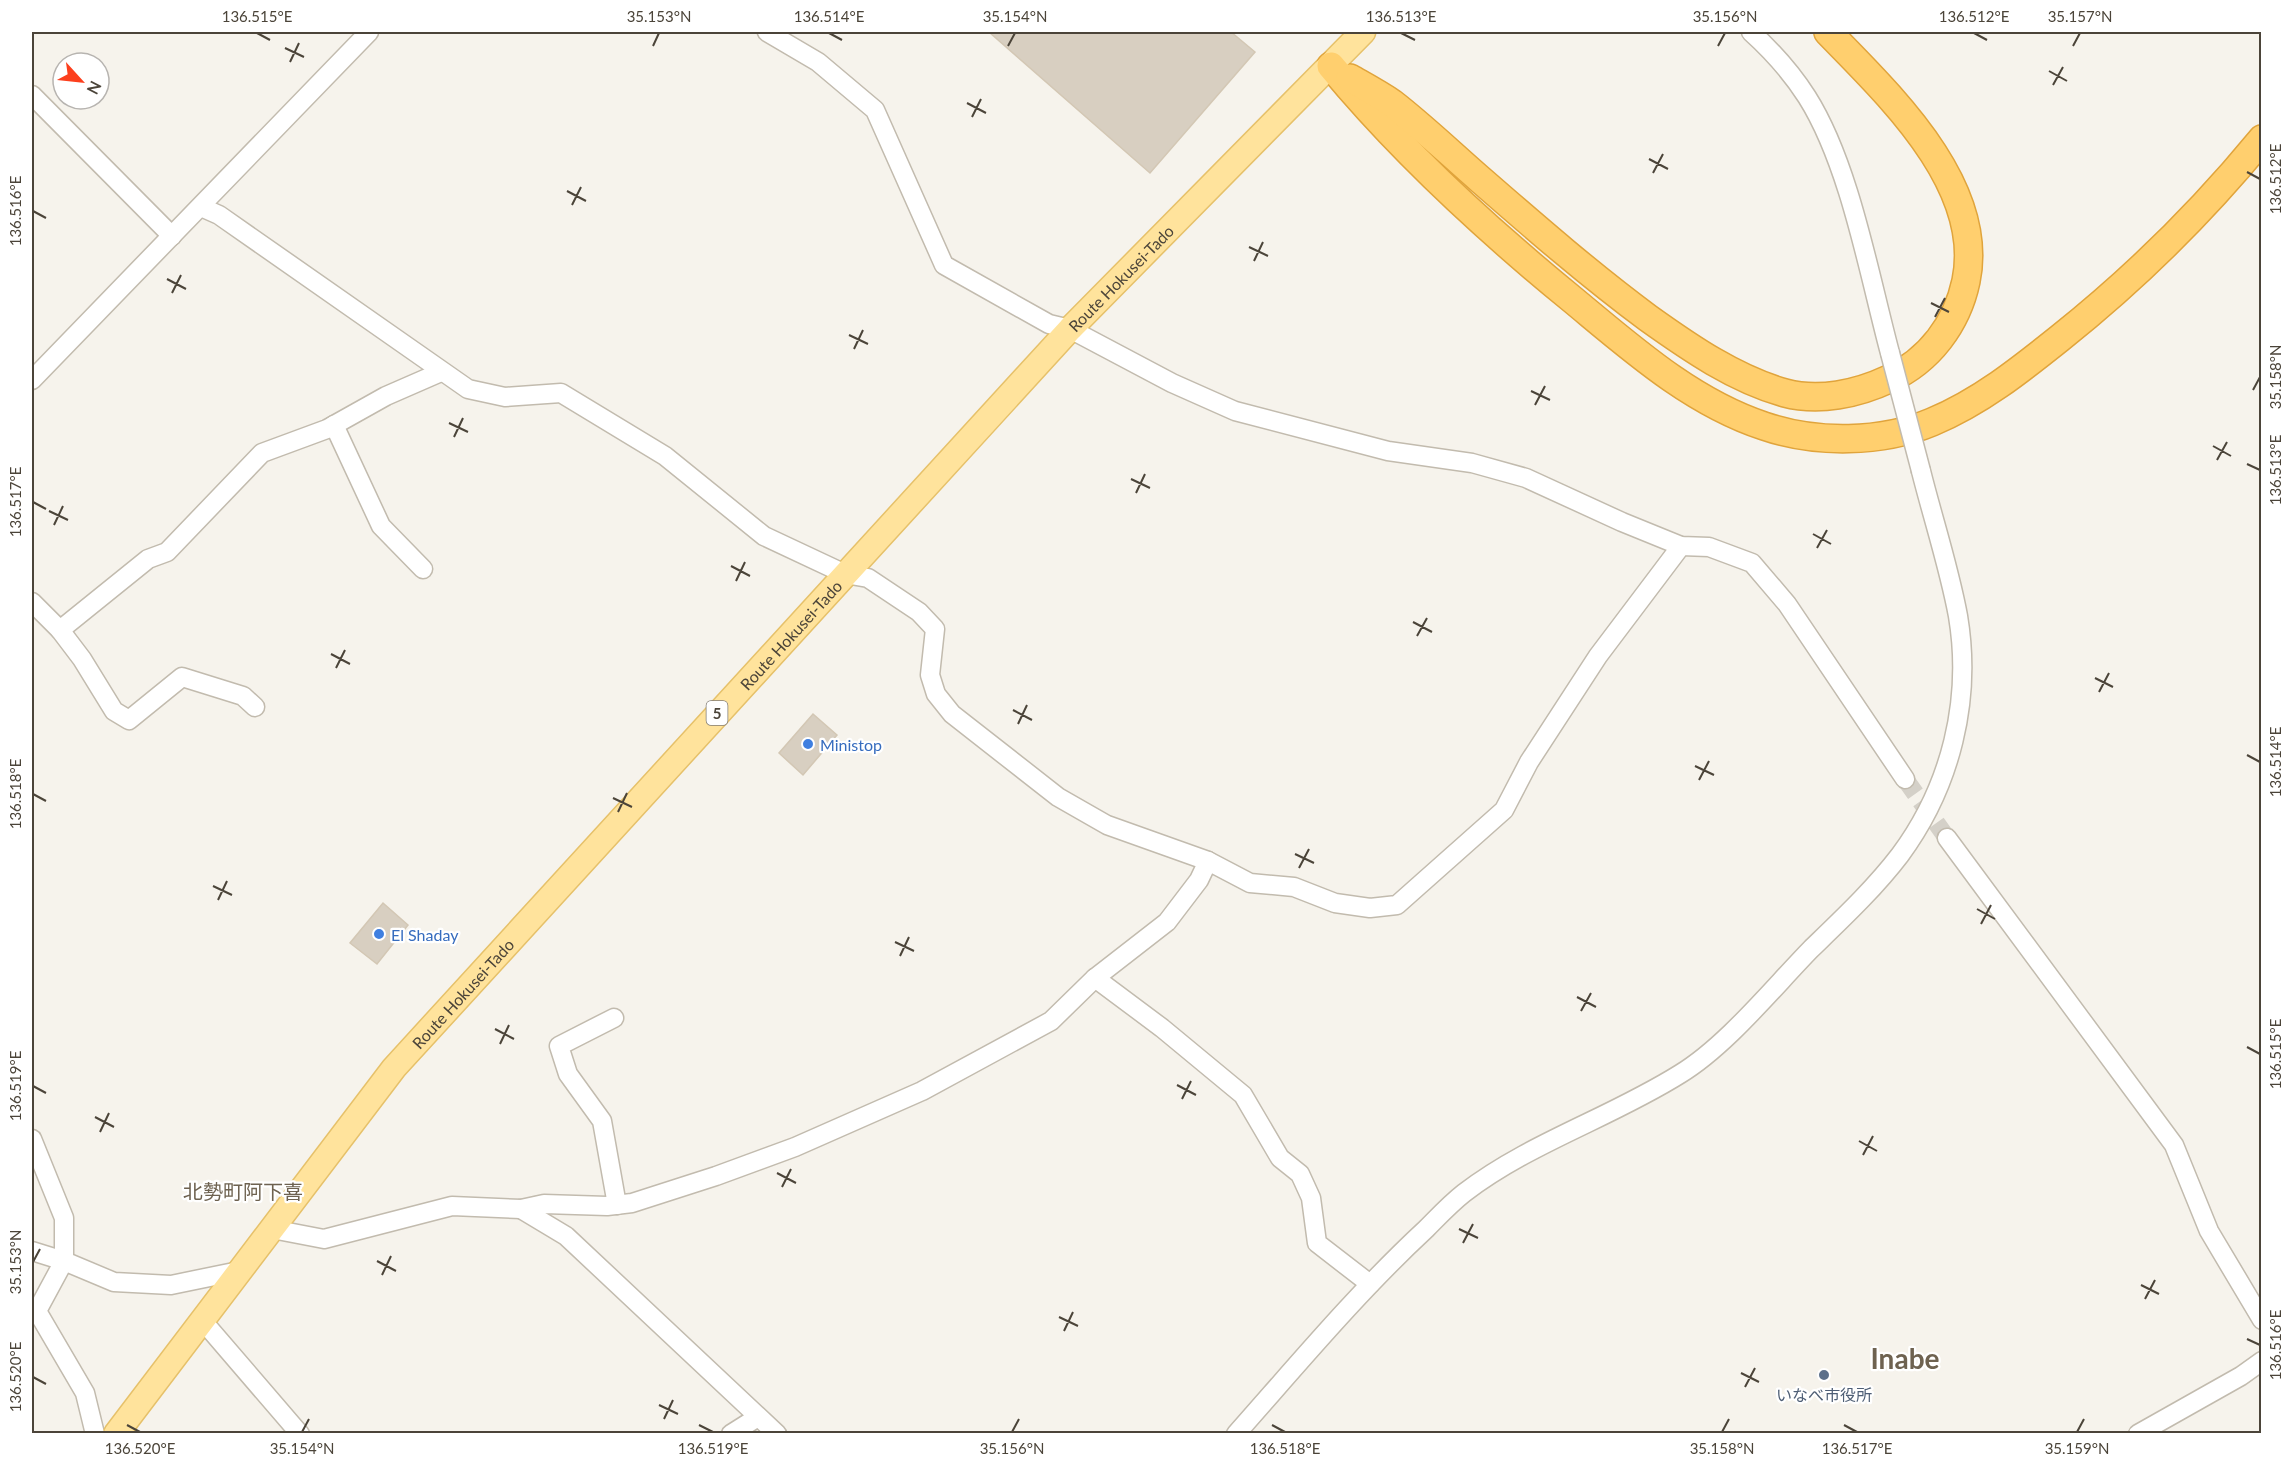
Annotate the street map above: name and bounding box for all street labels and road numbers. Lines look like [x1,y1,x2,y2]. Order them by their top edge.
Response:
street label: Route Hokusei-Tado [1064,221,1177,335]
street label: Route Hokusei-Tado [736,576,845,693]
road number: 5 [706,701,728,725]
street label: Route Hokusei-Tado [408,934,517,1052]

